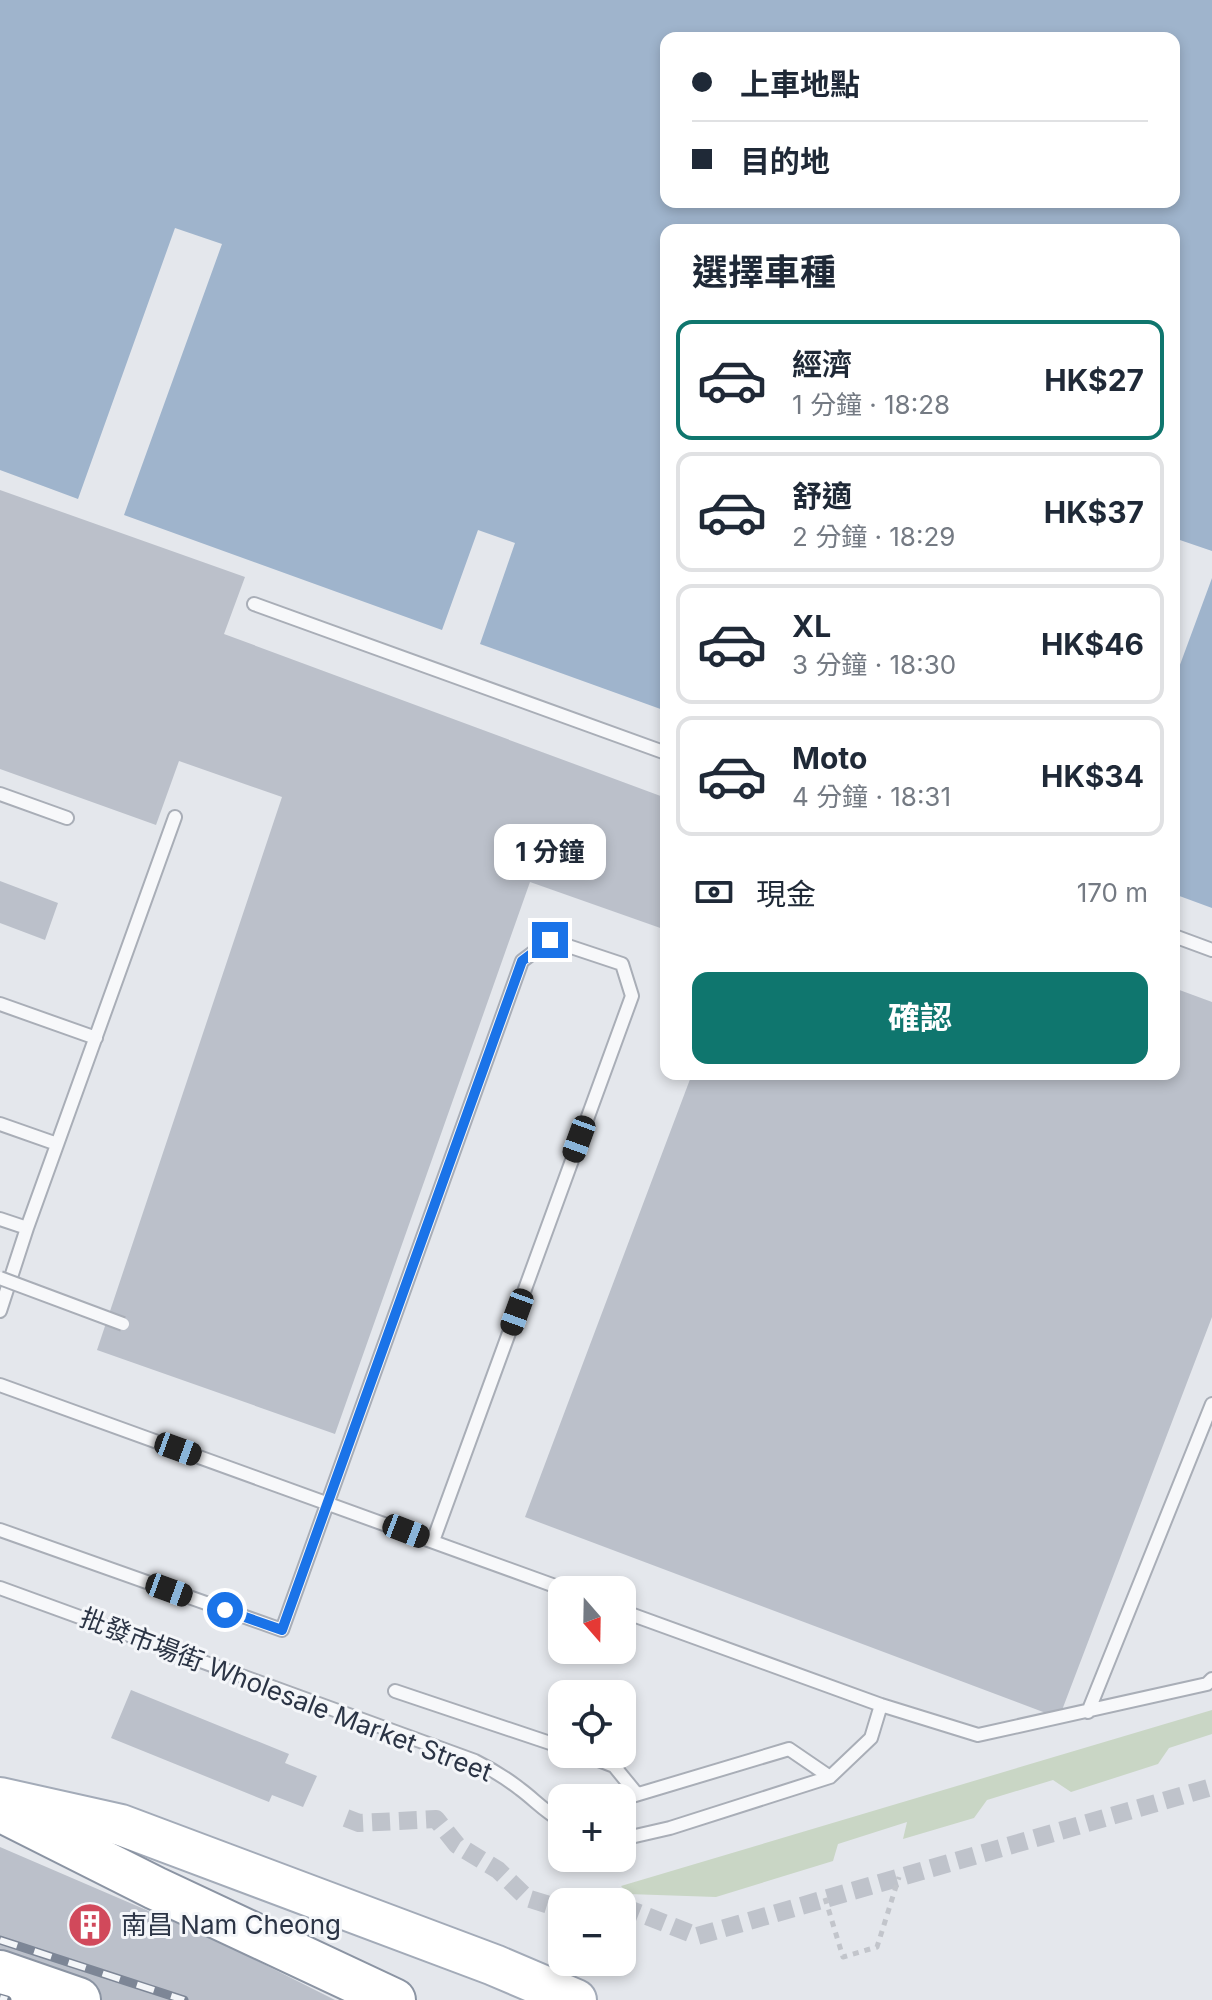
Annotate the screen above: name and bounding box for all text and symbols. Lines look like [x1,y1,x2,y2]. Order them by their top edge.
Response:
text: 上車地點 [740,66,860,102]
text: 目的地 [740,143,830,179]
text: 選擇車種 [692,250,836,294]
icon: car [696,344,768,416]
text: 經濟 [792,346,852,382]
text: HK$27 [1044,362,1144,398]
text: 1 分鐘 · 18:28 [792,389,950,420]
icon: car [696,476,768,548]
text: 舒適 [792,478,852,514]
text: HK$37 [1044,494,1144,530]
text: 2 分鐘 · 18:29 [792,521,955,552]
icon: car [696,608,768,680]
text: XL [792,608,831,644]
text: HK$46 [1041,626,1144,662]
text: 3 分鐘 · 18:30 [792,649,956,680]
icon: car [696,740,768,812]
text: Moto [792,740,867,776]
text: HK$34 [1041,758,1144,794]
text: 4 分鐘 · 18:31 [792,781,951,812]
callout: 1 分鐘 [494,824,606,880]
text: 1 分鐘 [515,836,585,867]
icon: cash [692,870,736,914]
text: 現金 [756,876,816,912]
text: 170 m [1077,877,1148,908]
route end [532,922,568,958]
button: 確認 [692,972,1148,1064]
car [560,1112,598,1166]
car [498,1285,536,1339]
car [151,1430,205,1468]
car [379,1511,433,1551]
car [142,1571,196,1609]
north arrow [548,1576,636,1664]
map controls [548,1576,636,1976]
route start [207,1592,243,1628]
street label: 批發市場街 Wholesale Market Street [76,1601,497,1788]
button: locate [548,1680,636,1768]
button: + [548,1784,636,1872]
button: − [548,1888,636,1976]
building icon: 南昌 Nam Cheong [66,1901,114,1949]
place label: 南昌 Nam Cheong [121,1909,341,1940]

